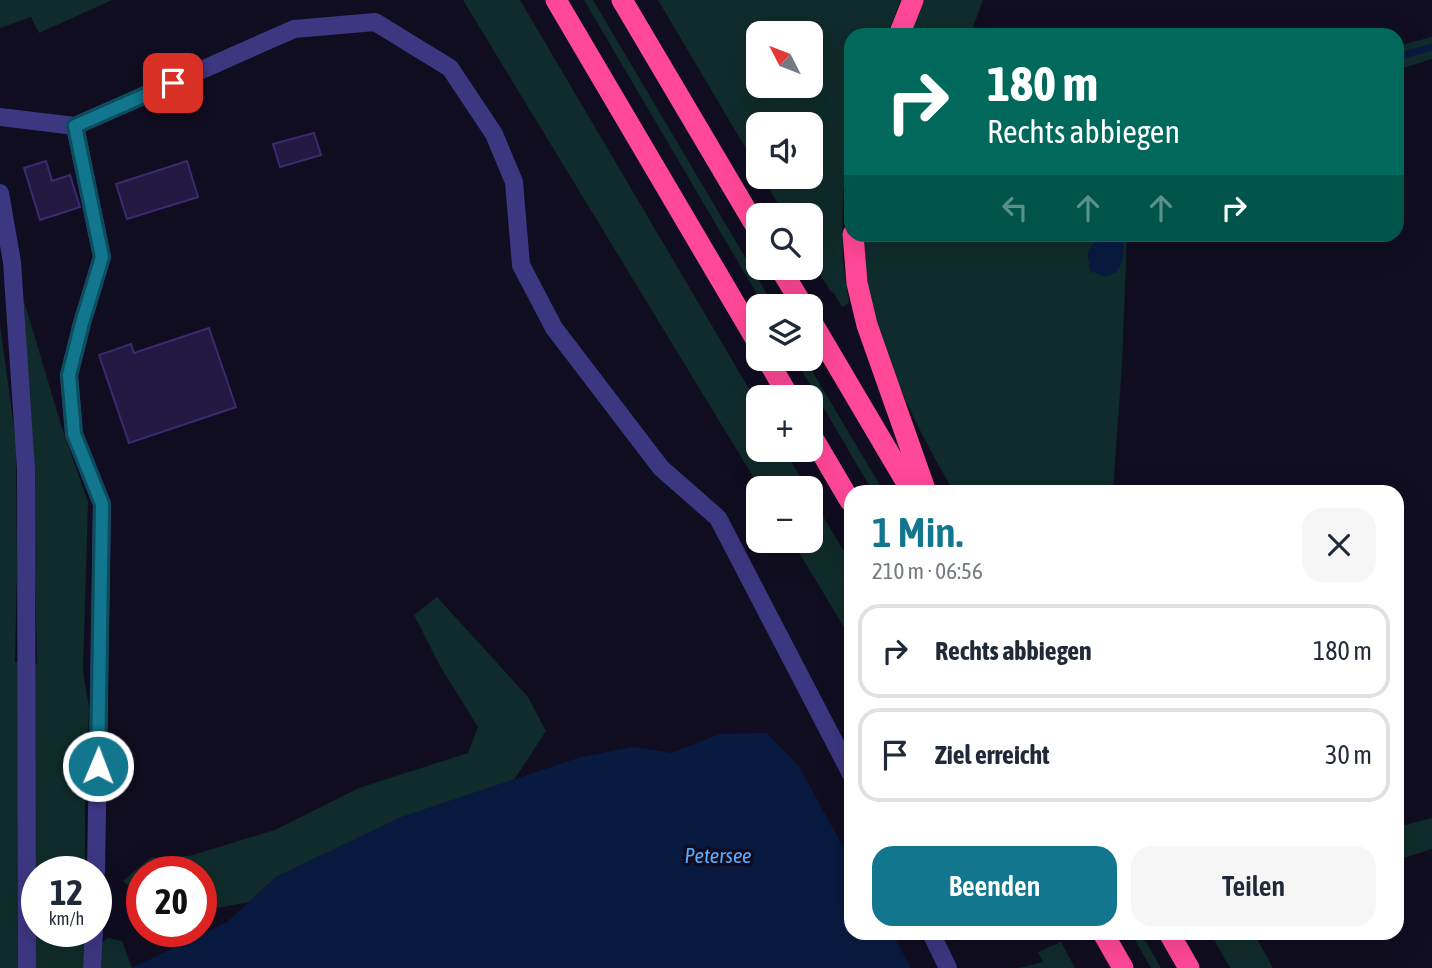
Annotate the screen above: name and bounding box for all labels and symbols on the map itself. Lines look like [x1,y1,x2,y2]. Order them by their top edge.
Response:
north arrow [746,21,822,98]
pin [143,53,203,113]
position arrow [61,729,135,803]
water label: Petersee [684,843,752,867]
speed limit sign: 20 [126,856,217,947]

